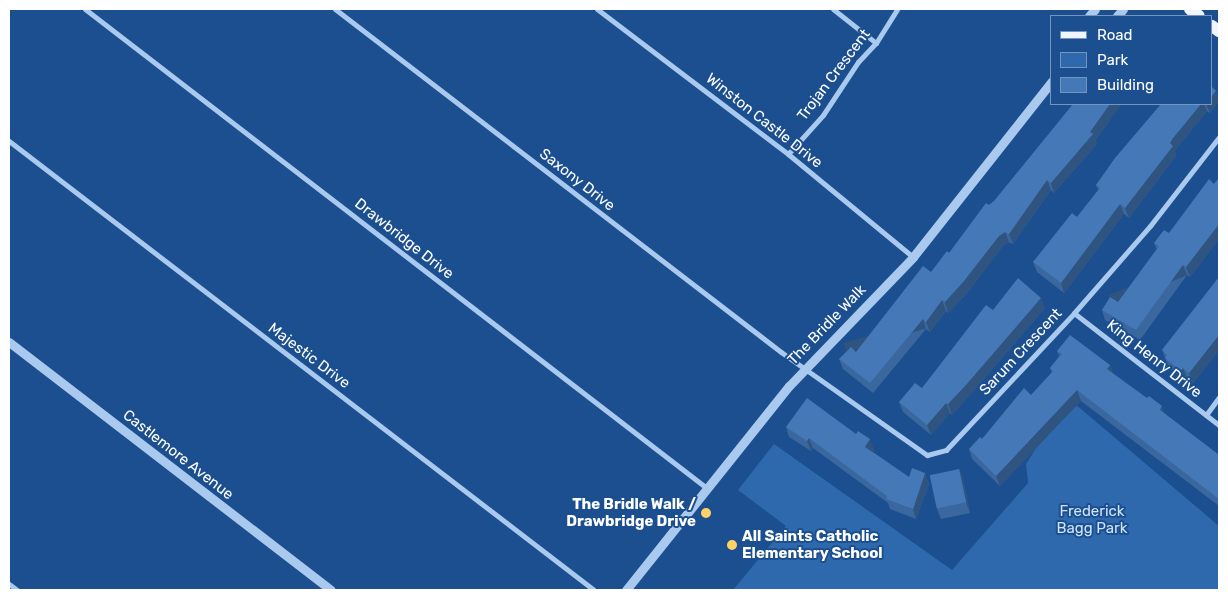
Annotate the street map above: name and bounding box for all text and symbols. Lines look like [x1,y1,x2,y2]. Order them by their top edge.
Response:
legend [1050,15,1213,105]
street label: Trojan Crescent [794,26,874,124]
text: Road [1097,26,1133,44]
text: Park [1097,51,1128,69]
street label: Winston Castle Drive [702,70,826,172]
text: Building [1097,76,1154,94]
street label: Saxony Drive [536,145,618,215]
street label: Drawbridge Drive [351,195,457,283]
street label: The Bridle Walk [784,281,870,369]
street label: Sarum Crescent [976,305,1066,399]
street label: King Henry Drive [1103,316,1205,402]
street label: Majestic Drive [265,319,353,393]
street label: Castlemore Avenue [119,406,237,504]
place label: The Bridle Walk / Drawbridge Drive [566,495,696,530]
park label: Frederick Bagg Park [1056,502,1128,537]
marker: The Bridle Walk / Drawbridge Drive [700,507,712,519]
place label: All Saints Catholic Elementary School [742,527,883,562]
marker: All Saints Catholic Elementary School [726,539,738,551]

